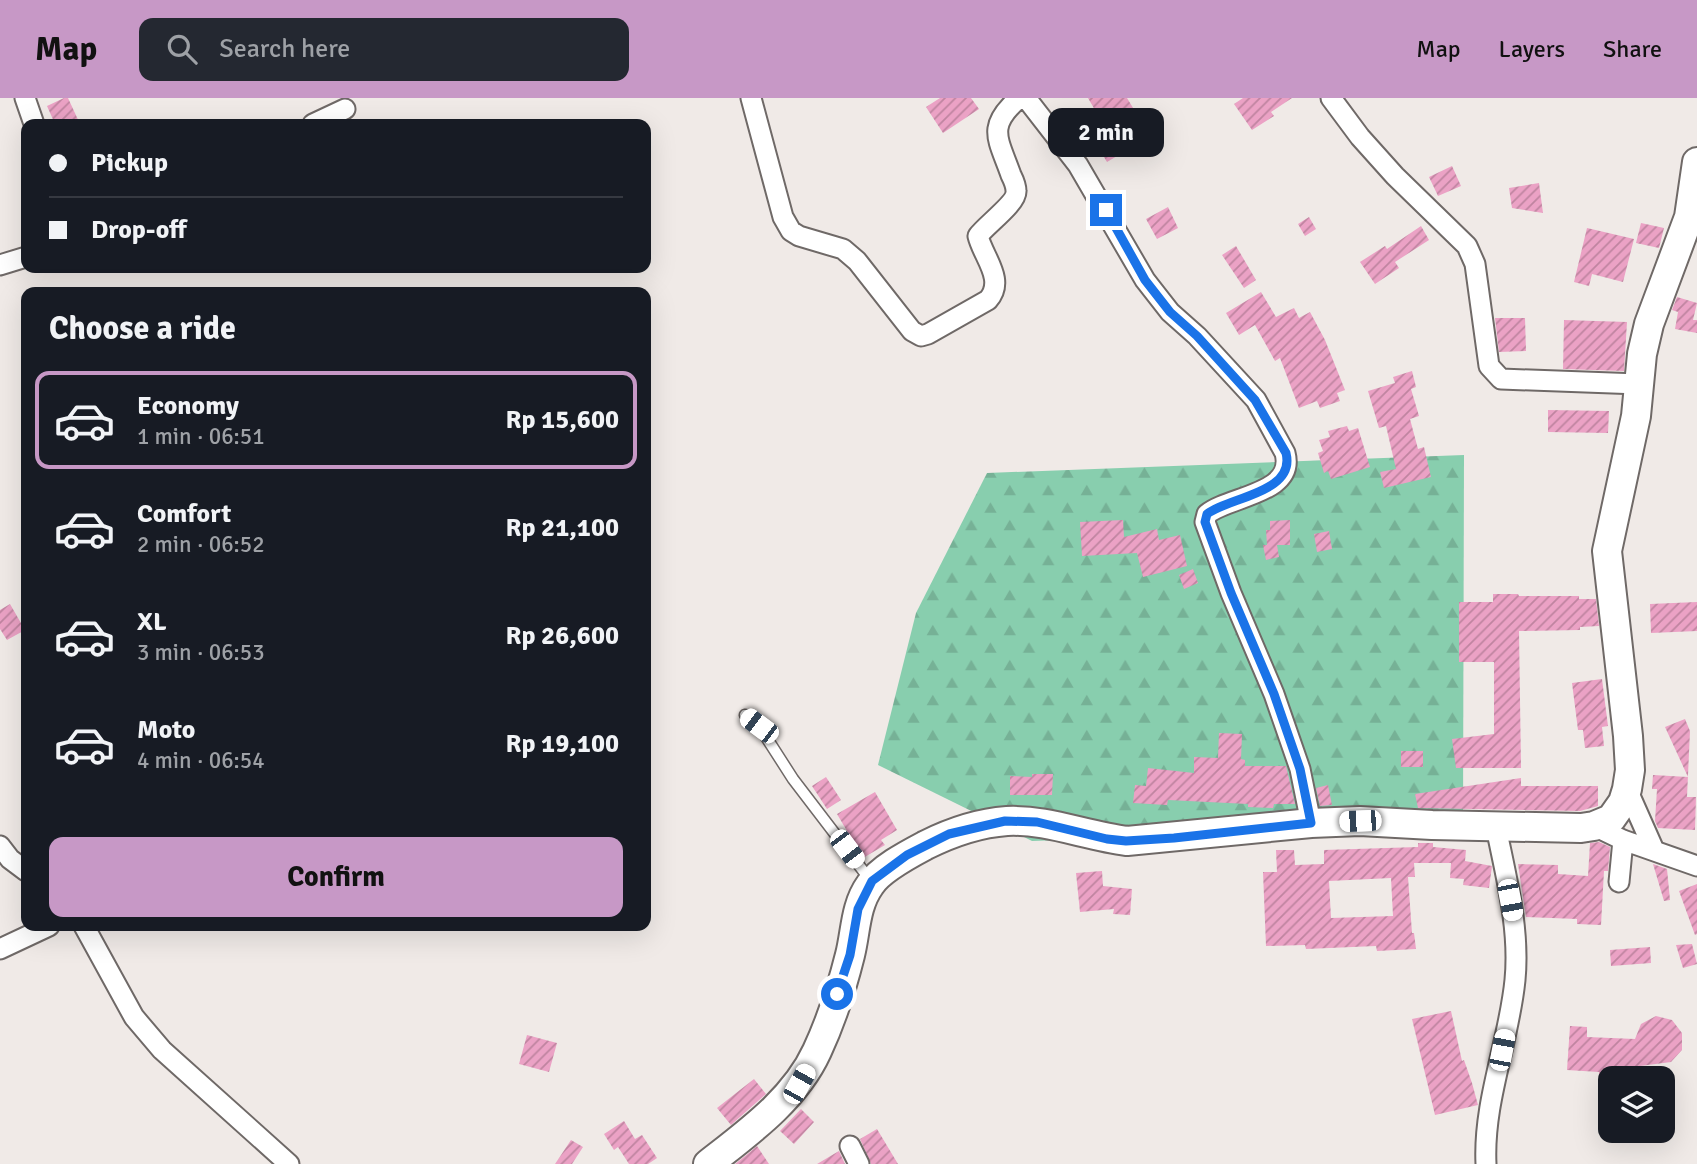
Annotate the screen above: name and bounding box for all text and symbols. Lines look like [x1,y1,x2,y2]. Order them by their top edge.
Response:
search box [139,18,629,81]
text: Map [35,29,97,70]
icon: search [163,30,201,68]
text: Search here [219,33,350,65]
text: Map [1416,34,1461,64]
text: Layers [1499,34,1565,64]
text: Share [1603,34,1662,64]
callout: 2 min [1048,108,1164,158]
text: 2 min [1078,118,1134,147]
text: Pickup [91,147,168,179]
route end [1090,194,1122,226]
text: Drop-off [91,214,187,246]
text: Choose a ride [49,309,236,348]
icon: car [53,389,116,452]
text: Economy [137,390,239,422]
text: Rp 15,600 [505,404,619,436]
text: 1 min · 06:51 [137,422,265,451]
icon: car [53,497,116,560]
text: Comfort [137,498,231,530]
text: Rp 21,100 [505,512,619,544]
text: 2 min · 06:52 [137,530,265,559]
icon: car [53,605,116,668]
text: XL [137,606,167,638]
text: Rp 26,600 [505,620,619,652]
text: 3 min · 06:53 [137,638,265,667]
car [736,705,783,747]
icon: car [53,713,116,776]
text: Moto [137,714,195,746]
text: Rp 19,100 [505,728,619,760]
text: 4 min · 06:54 [137,746,265,775]
car [1339,810,1382,832]
car [826,826,869,872]
button: Confirm [49,837,623,917]
car [1496,877,1525,923]
route start [821,978,853,1010]
car [1488,1027,1517,1073]
car [780,1061,819,1107]
map controls [1598,1066,1675,1143]
button: layers [1598,1066,1675,1143]

